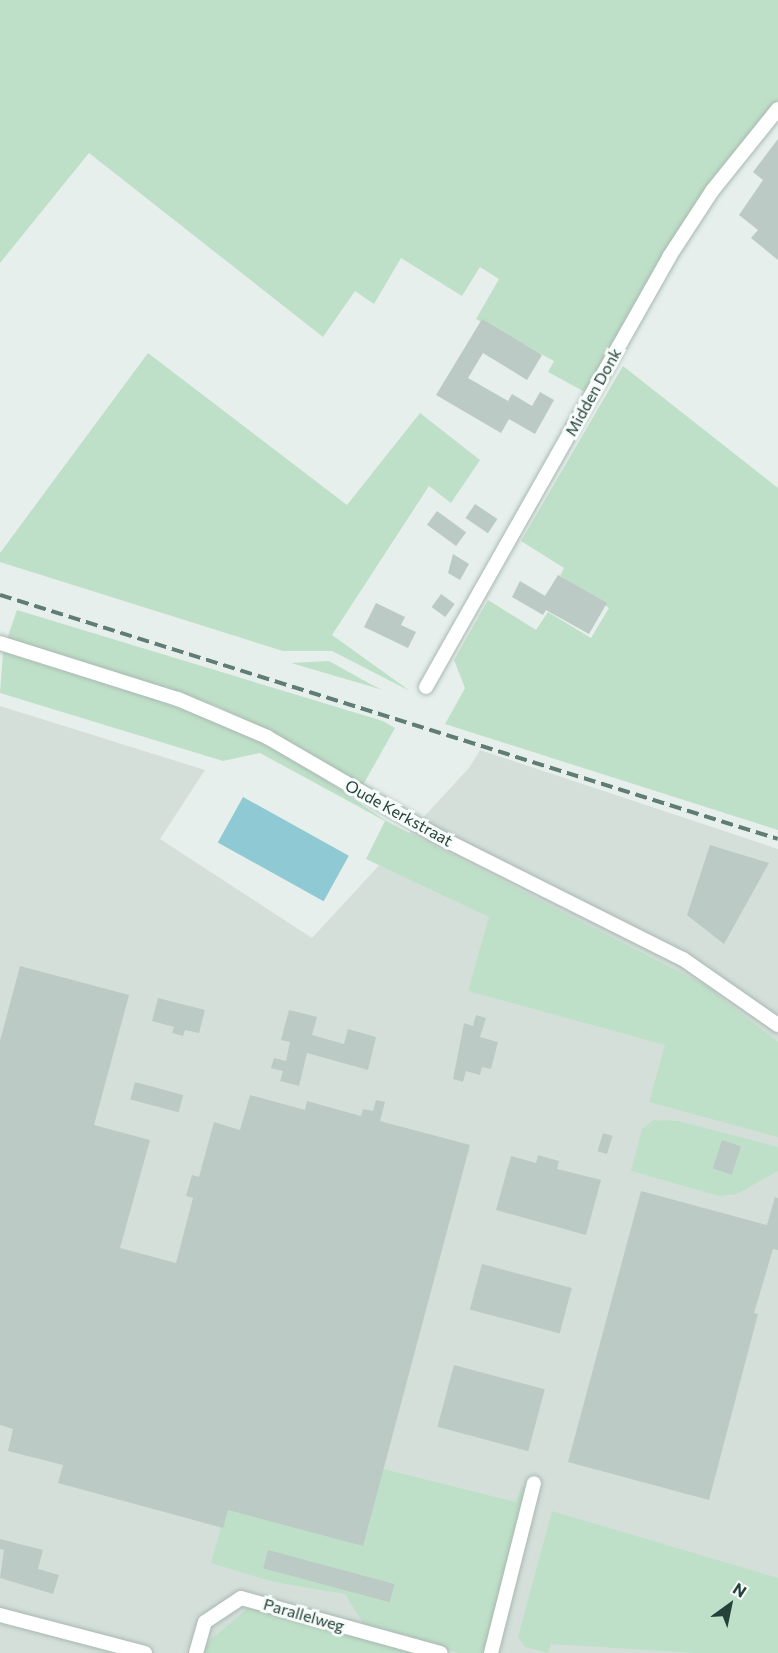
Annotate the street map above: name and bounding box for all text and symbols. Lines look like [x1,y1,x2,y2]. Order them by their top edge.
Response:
street label: Midden Donk [561,345,625,439]
street label: Oude Kerkstraat [342,776,456,850]
north arrow [700,1575,760,1635]
text: N [730,1578,750,1601]
street label: Parallelweg [261,1594,347,1636]

